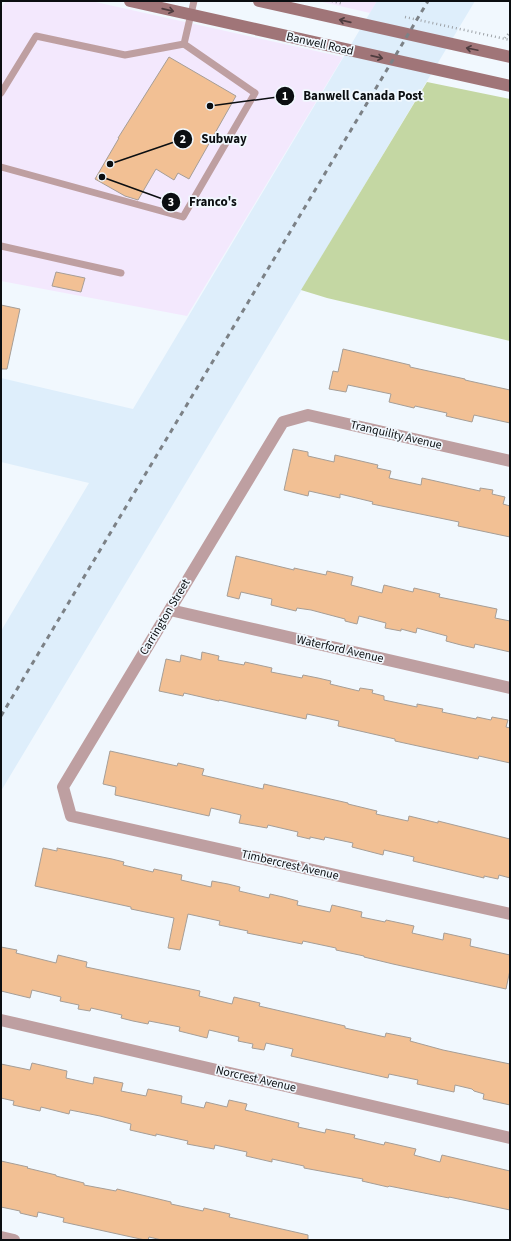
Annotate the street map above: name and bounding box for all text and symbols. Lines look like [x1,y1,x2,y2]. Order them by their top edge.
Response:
one-way arrow [161,6,174,14]
one-way arrow [339,16,352,24]
street label: Banwell Road [285,28,355,60]
one-way arrow [466,44,479,52]
one-way arrow [370,54,383,62]
callout: Banwell Canada Post [275,83,431,108]
text: Banwell Canada Post [303,87,423,105]
text: 1 [282,88,288,105]
callout: Subway [173,126,255,151]
text: Subway [201,130,247,148]
text: 2 [180,131,186,148]
callout: Franco's [161,189,245,214]
text: Franco's [189,193,237,211]
text: 3 [168,194,174,211]
street label: Tranquility Avenue [348,416,444,454]
street label: Carrington Street [136,576,194,658]
street label: Waterford Avenue [295,631,385,667]
street label: Timbercrest Avenue [240,846,341,885]
street label: Norcrest Avenue [214,1061,298,1097]

